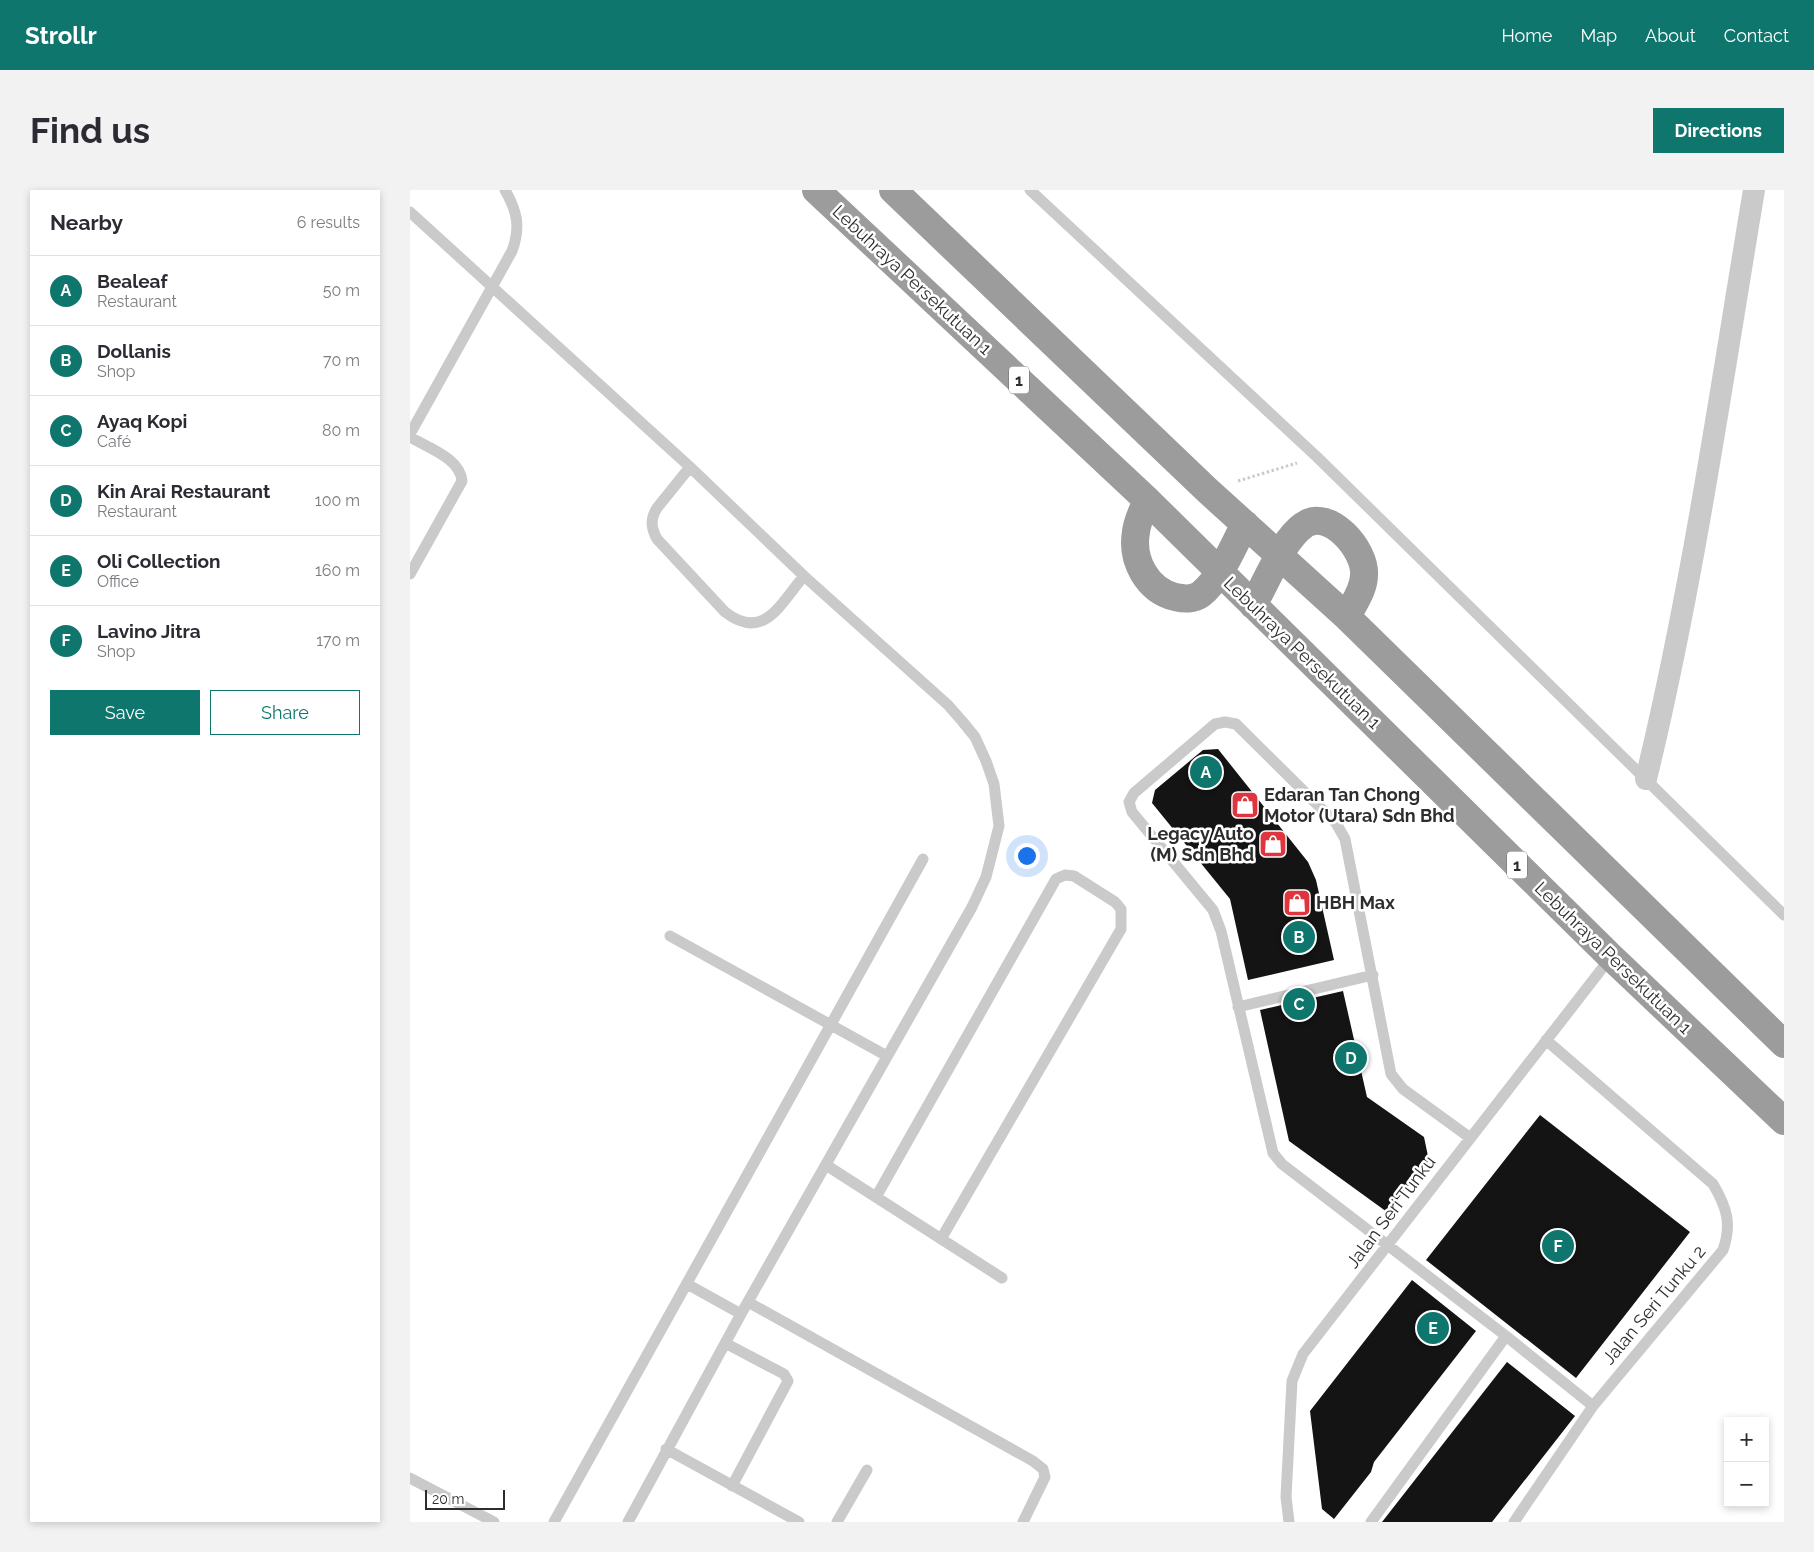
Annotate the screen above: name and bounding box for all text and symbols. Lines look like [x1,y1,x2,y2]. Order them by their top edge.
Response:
text: Strollr [25,21,97,50]
text: Home [1501,25,1552,46]
text: Map [1580,25,1617,46]
text: About [1645,25,1696,46]
text: Contact [1724,25,1789,46]
button: Directions [1653,108,1784,153]
text: Find us [30,110,150,151]
street label: Lebuhraya Persekutuan 1 [829,200,996,359]
text: Nearby [50,210,123,235]
text: 6 results [297,213,360,232]
text: Bealeaf [97,270,168,292]
text: A [61,281,71,300]
text: 50 m [323,281,360,300]
text: Restaurant [97,292,177,311]
text: Dollanis [97,340,171,362]
text: B [61,351,71,370]
text: 70 m [323,351,360,370]
text: Shop [97,362,135,381]
road number: 1 [1009,366,1029,394]
text: Ayaq Kopi [97,410,187,432]
text: C [61,421,71,440]
text: 80 m [322,421,360,440]
text: Café [97,432,131,451]
text: Kin Arai Restaurant [97,480,270,502]
text: D [60,491,72,510]
text: 100 m [315,491,360,510]
text: Restaurant [97,502,177,521]
text: Oli Collection [97,550,221,572]
text: E [61,561,71,580]
text: 160 m [315,561,360,580]
text: Office [97,572,139,591]
street label: Lebuhraya Persekutuan 1 [1220,572,1385,733]
text: Lavino Jitra [97,620,201,642]
text: F [61,631,71,650]
text: 170 m [316,631,360,650]
text: Shop [97,642,135,661]
button: Save [50,690,200,735]
button: Share [210,690,360,735]
pin: A [1190,753,1222,791]
place label: Edaran Tan Chong Motor (Utara) Sdn Bhd [1264,784,1455,826]
shop icon: Edaran Tan Chong Motor (Utara) Sdn Bhd [1230,790,1260,820]
place label: Legacy Auto (M) Sdn Bhd [1147,823,1254,865]
shop icon: Legacy Auto (M) Sdn Bhd [1258,829,1288,859]
your location [1014,843,1040,869]
road number: 1 [1507,852,1527,878]
street label: Lebuhraya Persekutuan 1 [1531,877,1696,1038]
shop icon: HBH Max [1282,888,1312,918]
place label: HBH Max [1316,892,1395,913]
pin: B [1283,918,1315,956]
pin: C [1283,985,1315,1023]
pin: D [1335,1039,1367,1077]
street label: Jalan Seri Tunku [1342,1152,1440,1272]
pin: F [1542,1227,1574,1265]
street label: Jalan Seri Tunku 2 [1598,1241,1709,1368]
pin: E [1417,1309,1449,1347]
map controls [1724,1417,1769,1507]
button: + [1724,1417,1769,1462]
button: − [1724,1462,1769,1507]
scale bar [425,1487,505,1510]
text: 20 m [432,1491,464,1507]

